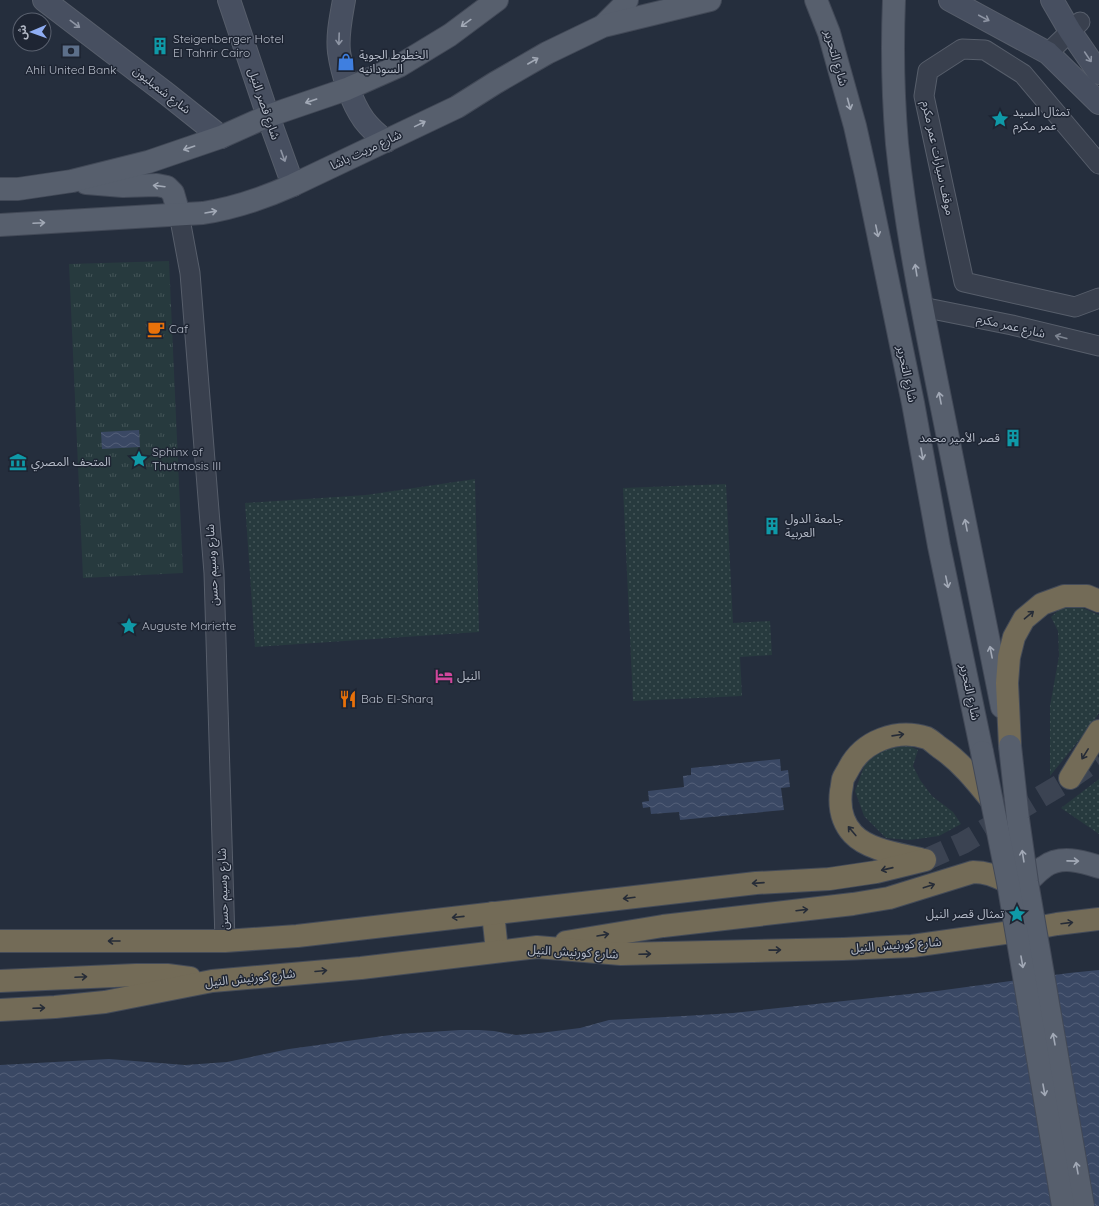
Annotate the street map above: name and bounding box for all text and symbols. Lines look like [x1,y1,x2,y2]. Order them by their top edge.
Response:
north arrow [12,12,52,52]
one-way arrow [978,15,990,23]
one-way arrow [70,19,81,28]
one-way arrow [461,19,472,28]
text: ش [15,25,29,40]
street label: شارع التحرير [819,27,852,88]
place label: Steigenberger Hotel El Tahrir Cairo [173,31,284,60]
one-way arrow [335,32,343,45]
building icon: Steigenberger Hotel El Tahrir Cairo [150,36,170,56]
bank icon: Ahli United Bank [61,41,81,61]
place label: الخطوط الجوية السودانيه [359,47,428,76]
one-way arrow [1084,51,1092,62]
shop icon: الخطوط الجوية السودانيه [336,52,356,72]
one-way arrow [527,56,539,64]
place label: Ahli United Bank [25,62,117,77]
street label: شارع شمبليون [129,62,194,118]
street label: شارع قصر النيل [243,66,284,142]
one-way arrow [845,97,853,110]
one-way arrow [305,98,317,106]
street label: موقف سيارات عمر مكرم [917,99,958,217]
place label: تمثال السيد عمر مكرم [1013,104,1071,135]
place icon: تمثال السيد عمر مكرم [990,109,1010,129]
one-way arrow [414,120,426,127]
street label: شارع مريت باشا [328,126,405,174]
one-way arrow [183,145,196,152]
one-way arrow [279,150,287,162]
one-way arrow [153,182,166,190]
one-way arrow [204,208,217,216]
one-way arrow [32,219,45,226]
one-way arrow [874,224,882,237]
one-way arrow [912,264,920,277]
street label: شارع عمر مكرم [975,310,1047,343]
cafe icon: Caf [146,319,166,339]
place label: Caf [169,321,189,336]
one-way arrow [1055,333,1068,340]
street label: شارع التحرير [892,343,921,404]
one-way arrow [936,391,944,404]
building icon: قصر الأمير محمد [1003,428,1023,448]
place label: قصر الأمير محمد [919,430,1000,445]
place label: Sphinx of Thutmosis III [152,444,221,473]
one-way arrow [918,447,926,460]
place icon: Sphinx of Thutmosis III [129,449,149,469]
museum icon: المتحف المصري [8,452,28,472]
place label: المتحف المصري [31,454,111,472]
place label: جامعة الدول العربية [785,511,843,540]
building icon: جامعة الدول العربية [762,516,782,536]
one-way arrow [961,519,969,532]
street label: شارع وسيم حسن [202,524,223,606]
one-way arrow [943,575,951,588]
one-way arrow [1024,610,1035,619]
place icon: Auguste Mariette [119,616,139,636]
place label: Auguste Mariette [142,618,237,633]
one-way arrow [987,646,995,659]
street label: شارع التحرير [955,661,984,722]
hotel icon: النيل [434,666,454,686]
place label: النيل [457,668,480,683]
restaurant icon: Bab El-Sharq [338,689,358,709]
place label: Bab El-Sharq [361,691,433,706]
one-way arrow [891,731,904,739]
one-way arrow [1080,748,1088,760]
one-way arrow [847,826,856,836]
street label: شارع وسيم حسن [214,848,233,930]
one-way arrow [1019,850,1027,863]
one-way arrow [1066,857,1079,864]
one-way arrow [881,866,894,874]
one-way arrow [752,880,765,887]
one-way arrow [922,882,935,889]
one-way arrow [623,894,636,902]
place icon: تمثال قصر النيل [1007,904,1027,924]
place label: تمثال قصر النيل [926,906,1004,921]
one-way arrow [795,907,808,914]
one-way arrow [452,913,465,921]
one-way arrow [1060,919,1073,927]
one-way arrow [596,931,609,939]
street label: شارع كورنيش النيل [850,934,942,957]
one-way arrow [108,937,121,945]
street label: شارع كورنيش النيل [527,942,619,963]
one-way arrow [768,947,781,954]
one-way arrow [638,950,651,958]
one-way arrow [1018,955,1026,968]
street label: شارع كورنيش النيل [204,965,296,992]
one-way arrow [314,968,327,975]
one-way arrow [74,974,87,981]
one-way arrow [32,1004,45,1012]
one-way arrow [1050,1033,1058,1046]
one-way arrow [1040,1084,1048,1097]
one-way arrow [1072,1161,1080,1174]

